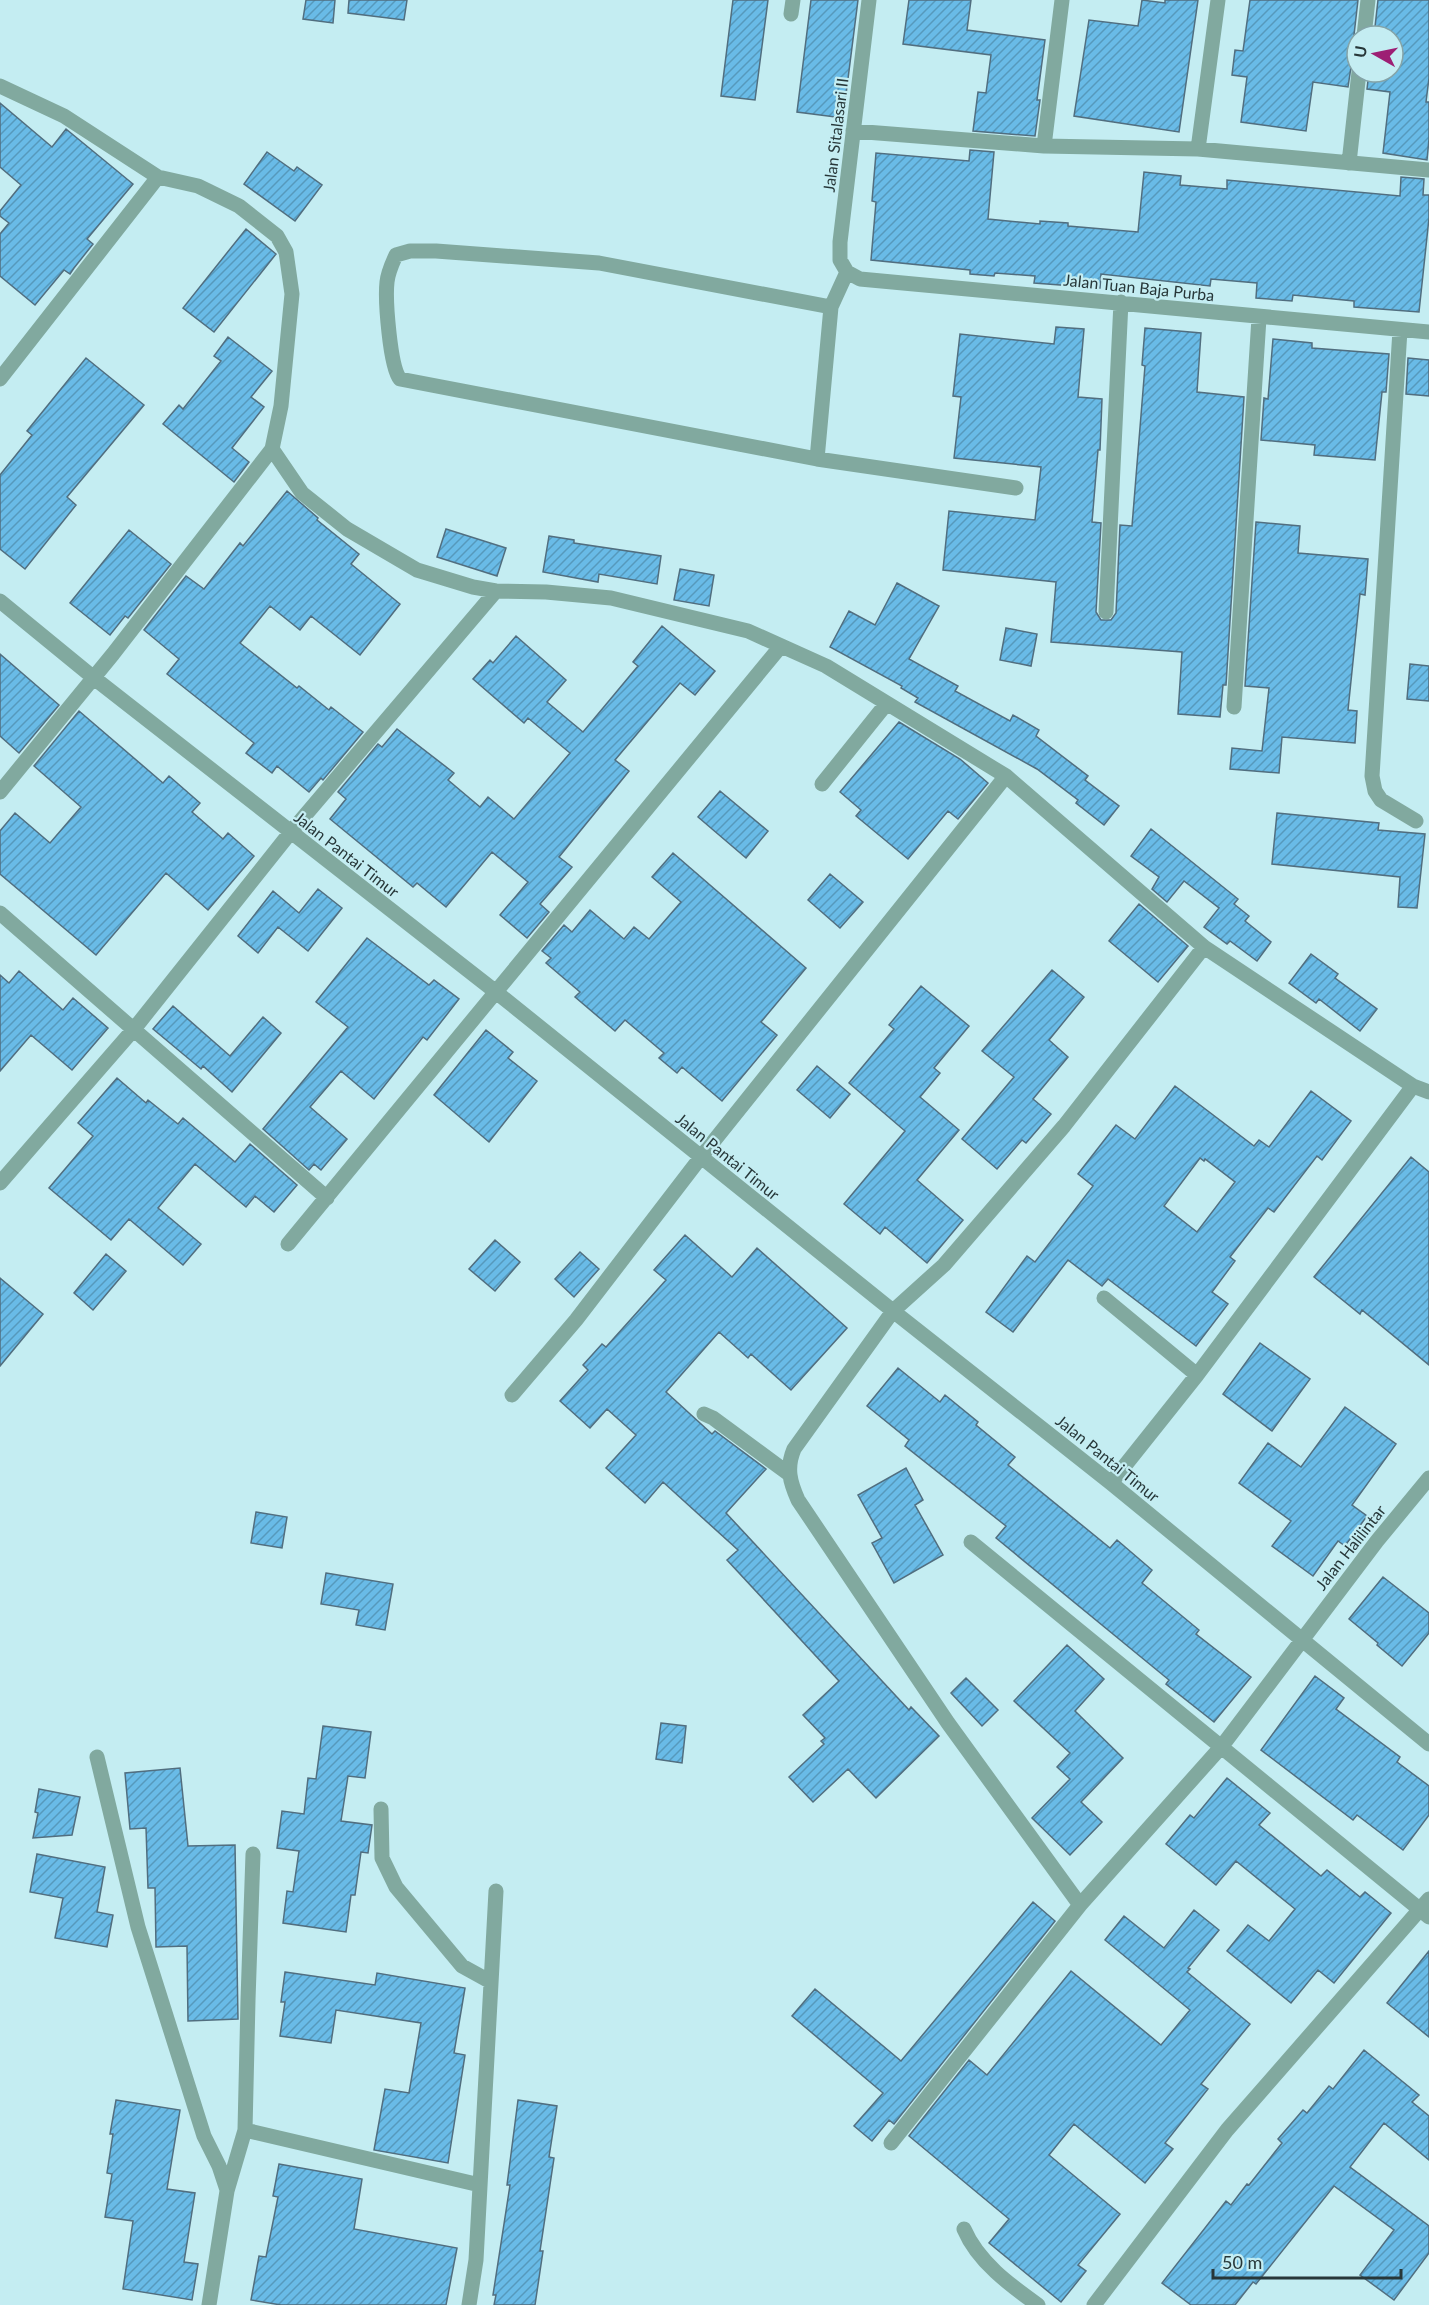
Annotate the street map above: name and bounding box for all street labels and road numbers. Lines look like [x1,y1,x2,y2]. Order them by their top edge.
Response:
street label: Jalan Sitalasari II [819,77,851,193]
street label: Jalan Tuan Baja Purba [1063,270,1215,304]
street label: Jalan Pantai Timur [291,807,403,901]
street label: Jalan Pantai Timur [672,1108,784,1204]
street label: Jalan Pantai Timur [1052,1410,1164,1506]
street label: Jalan Halilintar [1311,1501,1389,1593]

